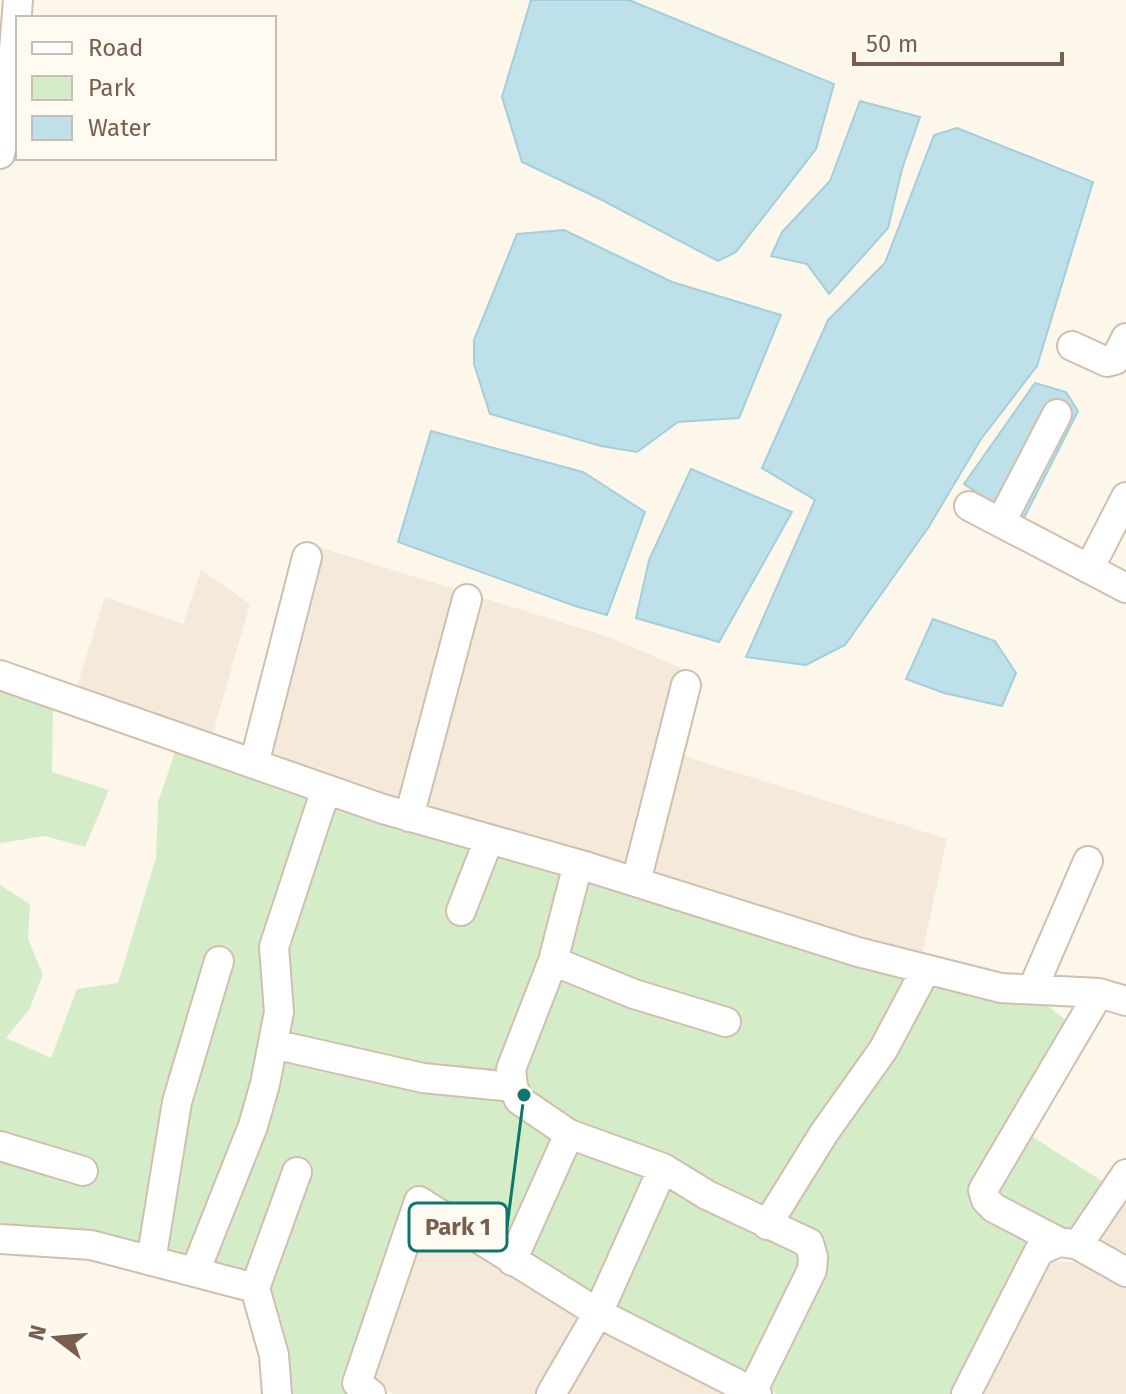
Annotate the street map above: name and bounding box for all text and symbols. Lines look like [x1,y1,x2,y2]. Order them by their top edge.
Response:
legend [16,16,276,160]
scale bar [854,16,1062,66]
text: 50 m [866,30,918,58]
text: Road [88,34,143,62]
text: Park [88,74,136,102]
text: Water [88,114,152,142]
callout: Park 1 [409,1203,507,1251]
text: Park 1 [425,1213,491,1241]
north arrow [16,1298,96,1378]
text: N [22,1322,52,1343]

